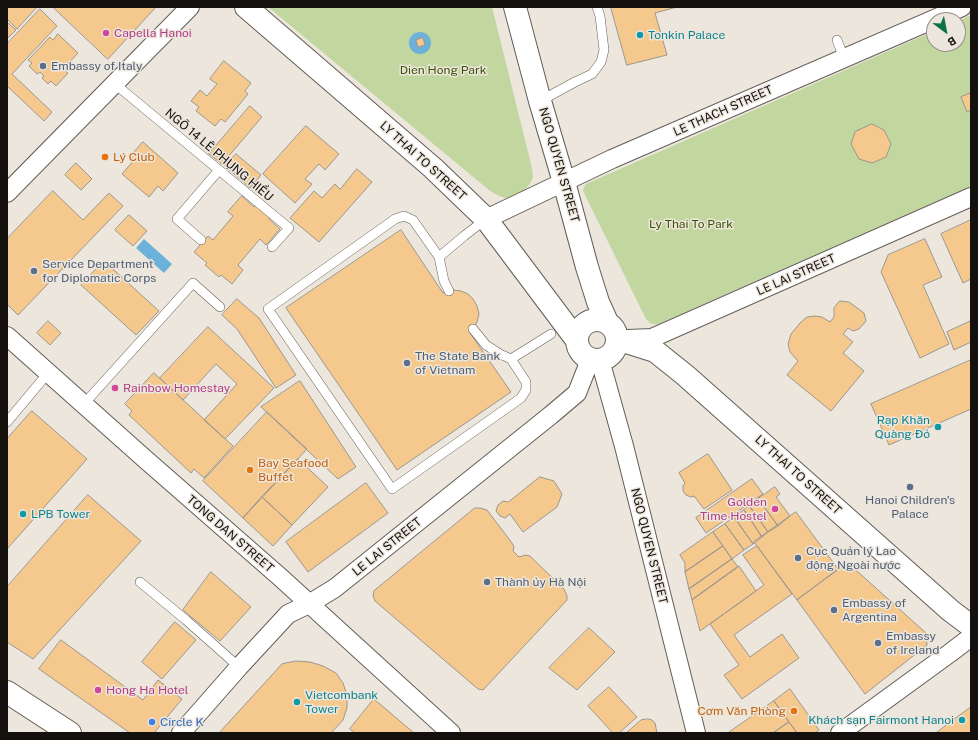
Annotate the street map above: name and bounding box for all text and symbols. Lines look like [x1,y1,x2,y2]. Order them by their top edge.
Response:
north arrow [926,12,966,52]
place label: Capella Hanoi [114,26,192,40]
marker: Capella Hanoi [101,28,111,38]
place label: Tonkin Palace [648,28,725,42]
marker: Tonkin Palace [635,30,645,40]
text: B [945,34,958,48]
place label: Embassy of Italy [51,59,142,73]
marker: Embassy of Italy [38,61,48,71]
park label: Dien Hong Park [400,63,486,77]
street label: LE THACH STREET [671,83,775,139]
street label: NGÕ 14 LÊ PHỤNG HIỂU [162,106,276,204]
street label: NGO QUYEN STREET [536,106,582,224]
street label: LY THAI TO STREET [377,118,469,204]
place label: Lý Club [113,150,155,164]
marker: Lý Club [100,152,110,162]
park label: Ly Thai To Park [649,217,733,231]
street label: LE LAI STREET [754,251,838,299]
place label: Service Department for Diplomatic Corps [42,257,156,285]
marker: Service Department for Diplomatic Corps [29,266,39,276]
place label: The State Bank of Vietnam [415,349,500,377]
marker: The State Bank of Vietnam [402,358,412,368]
place label: Rainbow Homestay [123,381,230,395]
marker: Rainbow Homestay [110,383,120,393]
place label: Rạp Khăn Quàng Đỏ [875,413,930,441]
marker: Rạp Khăn Quàng Đỏ [933,422,943,432]
street label: LY THAI TO STREET [752,432,844,518]
place label: Bay Seafood Buffet [258,456,328,484]
marker: Bay Seafood Buffet [245,465,255,475]
marker: Hanoi Children's Palace [905,482,915,492]
street label: NGO QUYEN STREET [628,487,670,605]
street label: TONG DAN STREET [184,492,276,576]
place label: Hanoi Children's Palace [865,493,955,521]
place label: Golden Time Hostel [700,495,767,523]
marker: Golden Time Hostel [770,504,780,514]
place label: LPB Tower [31,507,90,521]
marker: LPB Tower [18,509,28,519]
street label: LE LAI STREET [350,515,424,579]
place label: Cục Quản lý Lao động Ngoài nước [806,544,901,572]
marker: Cục Quản lý Lao động Ngoài nước [793,553,803,563]
place label: Thành ủy Hà Nội [495,575,586,589]
marker: Thành ủy Hà Nội [482,577,492,587]
place label: Embassy of Argentina [842,596,906,624]
marker: Embassy of Argentina [829,605,839,615]
place label: Embassy of Ireland [886,629,939,657]
marker: Embassy of Ireland [873,638,883,648]
place label: Hong Ha Hotel [106,683,188,697]
marker: Hong Ha Hotel [93,685,103,695]
place label: Vietcombank Tower [305,688,378,716]
marker: Vietcombank Tower [292,697,302,707]
place label: Cơm Văn Phòng [697,704,786,718]
marker: Cơm Văn Phòng [789,706,799,716]
place label: Khách sạn Fairmont Hanoi [808,713,954,727]
place label: Circle K [160,715,204,729]
marker: Khách sạn Fairmont Hanoi [957,715,967,725]
marker: Circle K [147,717,157,727]

